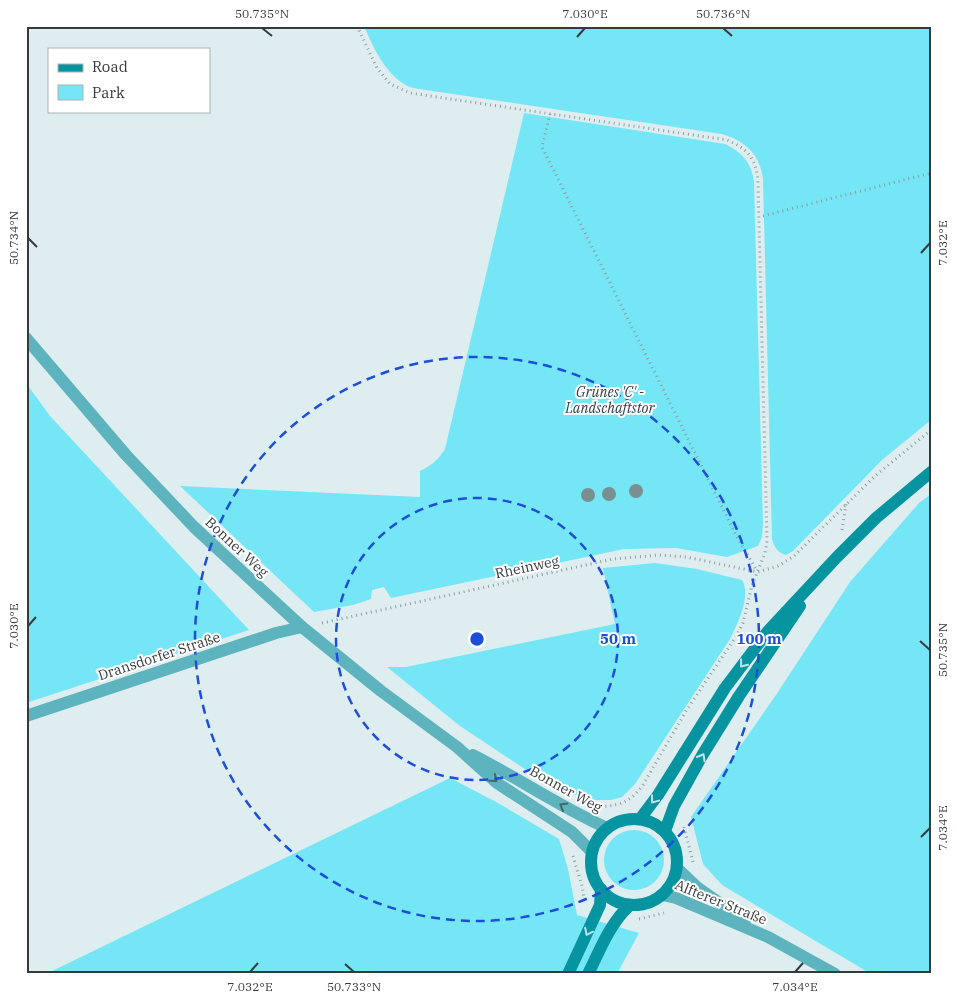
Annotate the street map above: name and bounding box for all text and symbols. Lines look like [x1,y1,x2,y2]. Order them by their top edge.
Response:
text: 50.735°N [235,6,289,21]
text: 7.030°E [562,6,608,21]
text: 50.736°N [696,6,750,21]
legend [48,48,210,112]
text: Road [92,57,128,76]
text: Park [92,83,125,102]
text: 50.734°N [6,211,21,265]
text: 7.032°E [935,220,950,266]
park label: Grünes 'C' - Landschaftstor [564,383,656,417]
street label: Bonner Weg [202,513,273,581]
street label: Rheinweg [493,551,561,583]
text: 7.030°E [6,603,21,649]
text: 50.735°N [935,623,950,677]
street label: Dransdorfer Straße [96,628,222,684]
text: 50 m [600,629,636,648]
text: 100 m [736,629,782,648]
centre of rings [468,630,486,648]
one-way arrow [740,658,748,667]
one-way arrow [696,753,706,762]
street label: Bonner Weg [527,762,606,816]
one-way arrow [488,774,497,783]
one-way arrow [651,794,660,804]
one-way arrow [560,803,569,813]
text: 7.034°E [935,805,950,851]
street label: Alfterer Straße [672,875,770,929]
one-way arrow [584,927,594,936]
text: 7.032°E [227,979,273,994]
text: 50.733°N [327,979,381,994]
text: 7.034°E [772,979,818,994]

